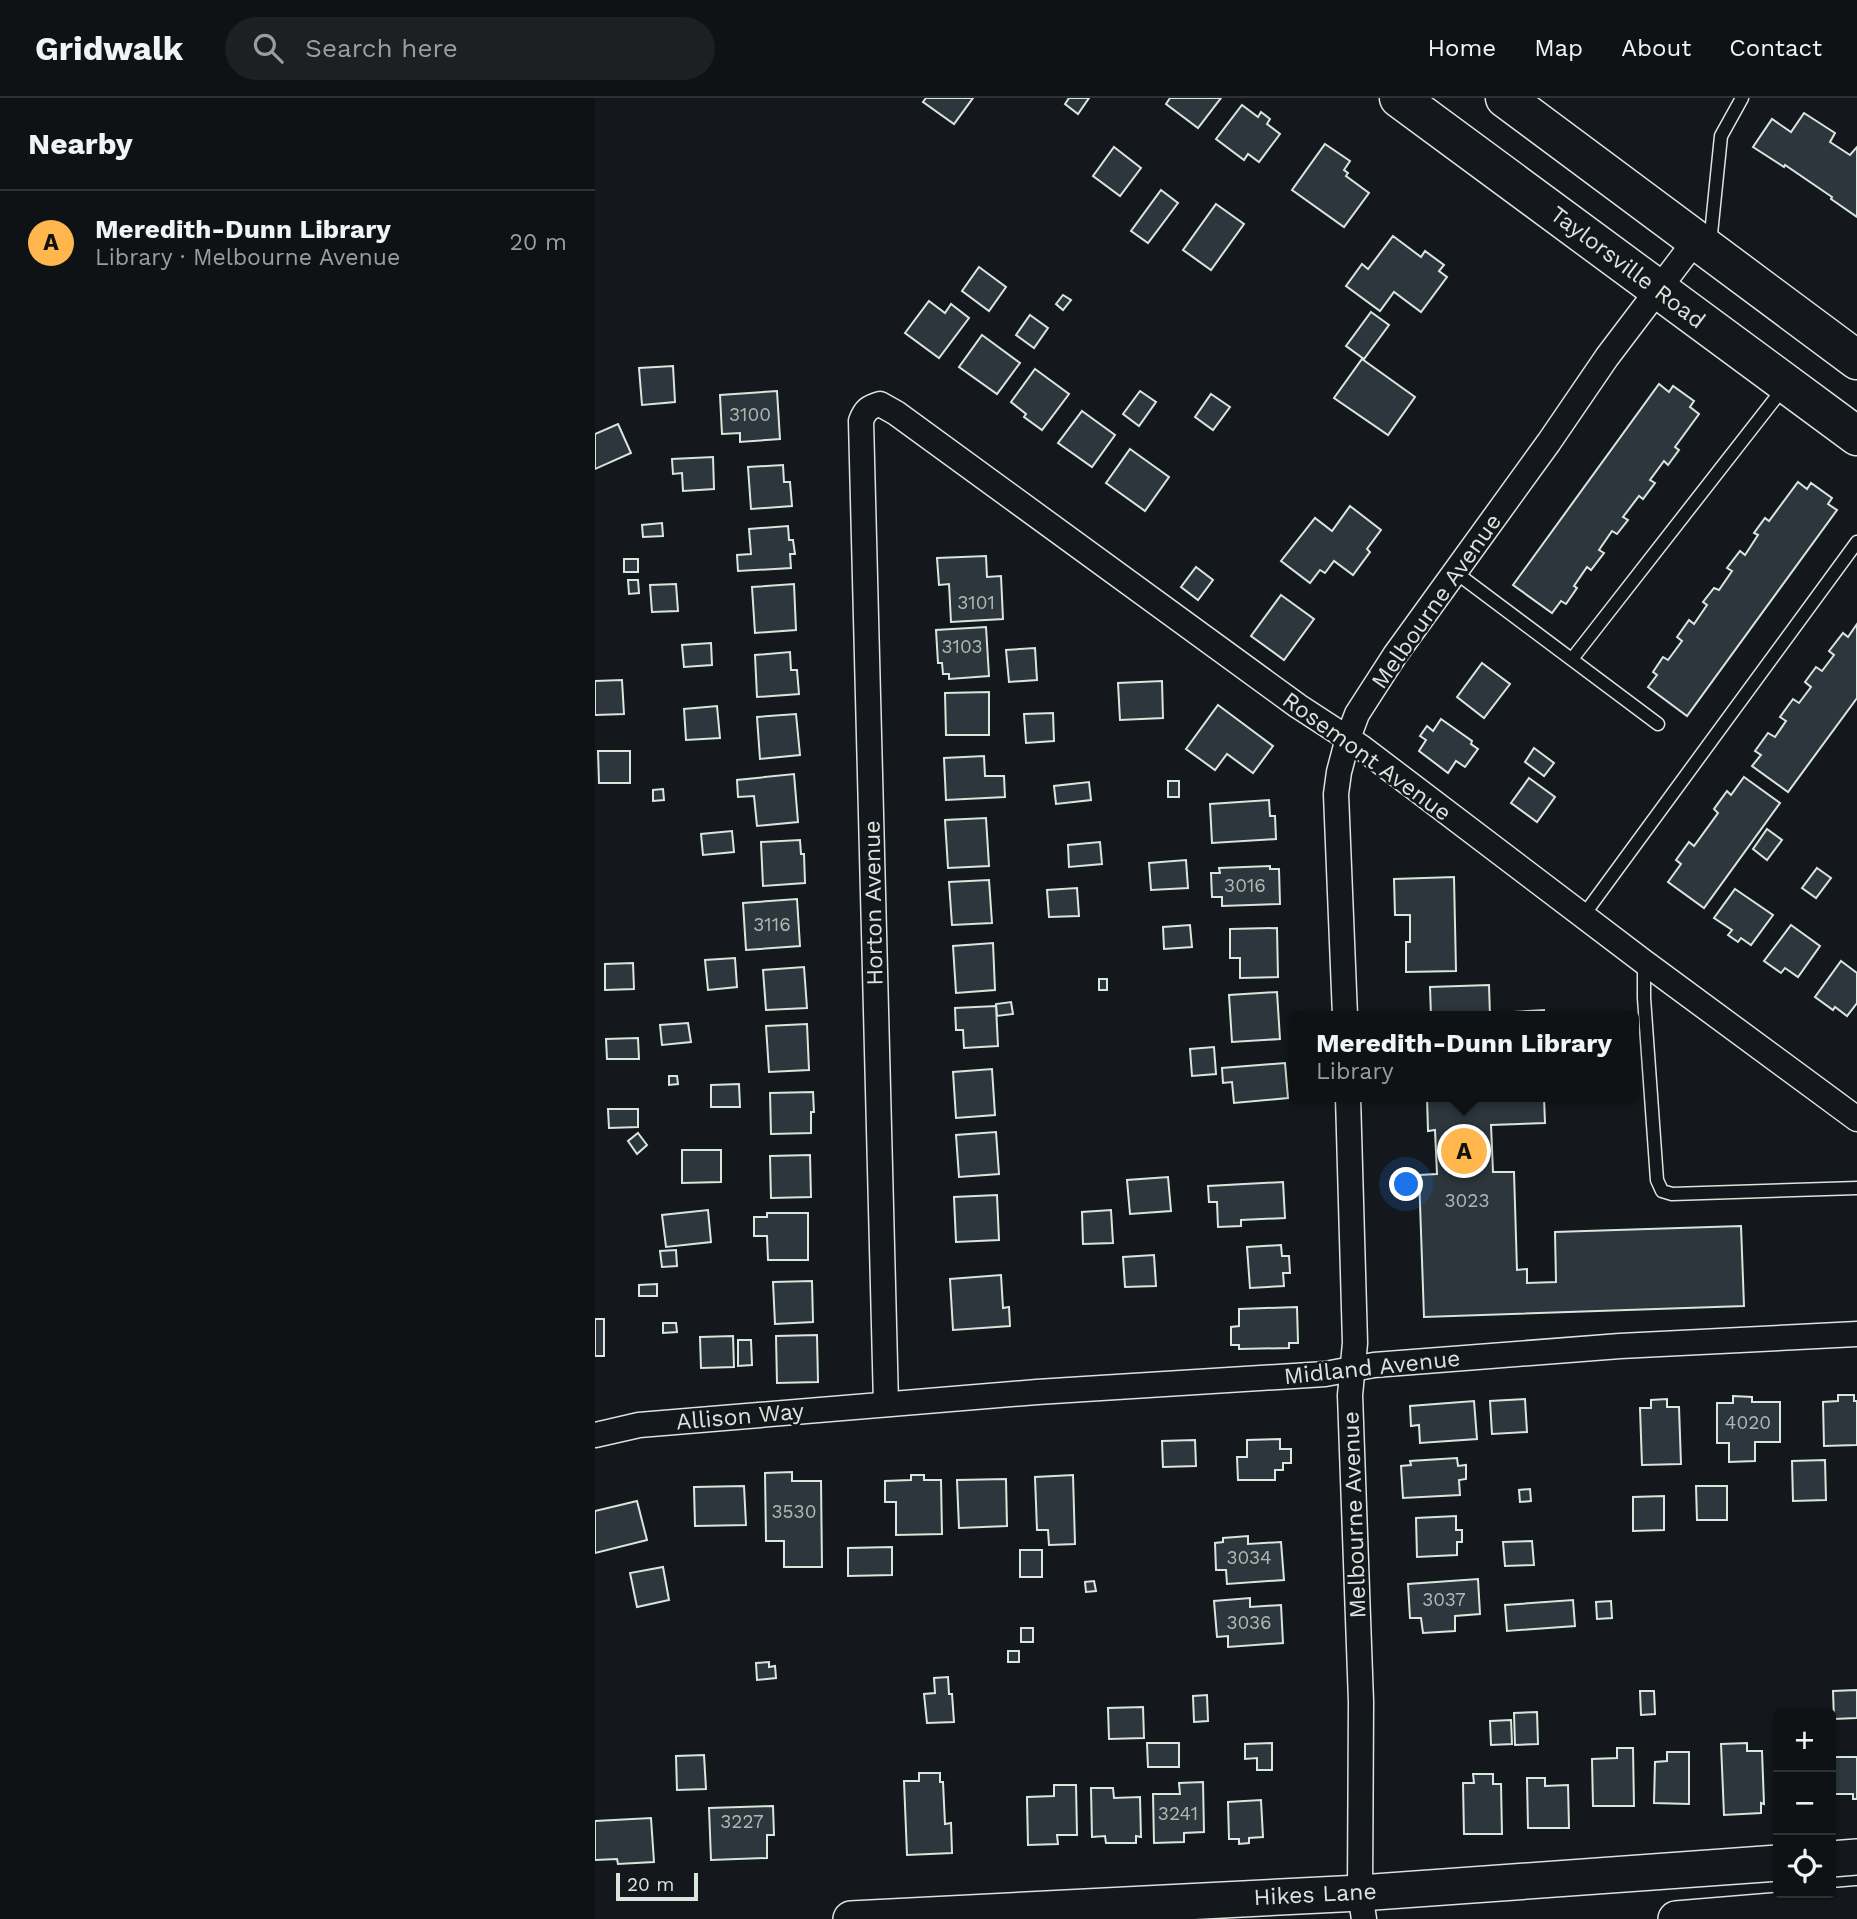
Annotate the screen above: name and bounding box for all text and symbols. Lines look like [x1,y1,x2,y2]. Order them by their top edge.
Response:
search box [225,17,715,80]
text: Gridwalk [35,29,183,68]
icon: search [249,29,287,67]
text: Search here [305,33,458,63]
text: Home [1428,34,1496,62]
text: Map [1534,34,1583,62]
text: About [1621,34,1691,62]
text: Contact [1729,34,1822,62]
text: Nearby [28,126,133,161]
street label: Taylorsville Road [1545,200,1710,334]
text: Meredith-Dunn Library [95,214,391,244]
text: A [43,229,59,256]
text: 20 m [510,229,567,256]
text: Library · Melbourne Avenue [95,244,400,271]
house number: 3100 [729,403,771,426]
street label: Melbourne Avenue [1366,509,1507,694]
house number: 3101 [957,591,995,614]
house number: 3103 [941,635,983,658]
street label: Rosemont Avenue [1277,686,1456,827]
street label: Horton Avenue [859,820,888,986]
house number: 3016 [1224,874,1266,897]
house number: 3116 [753,913,791,936]
popup [1289,1011,1639,1102]
text: Meredith-Dunn Library [1316,1028,1612,1058]
text: Library [1316,1058,1394,1085]
pin: A [1441,1125,1487,1177]
your location [1389,1167,1423,1201]
house number: 3023 [1444,1189,1490,1212]
street label: Midland Avenue [1283,1345,1462,1390]
street label: Allison Way [675,1397,805,1436]
street label: Melbourne Avenue [1337,1411,1372,1619]
house number: 4020 [1725,1411,1771,1434]
house number: 3530 [771,1500,817,1523]
house number: 3034 [1226,1546,1272,1569]
house number: 3037 [1422,1588,1466,1611]
house number: 3036 [1226,1611,1272,1634]
map controls [1773,1709,1836,1898]
button: + [1773,1709,1836,1772]
button: − [1773,1772,1836,1835]
house number: 3241 [1158,1802,1198,1825]
house number: 3227 [720,1810,764,1833]
button: locate [1773,1835,1836,1898]
scale bar [616,1870,698,1902]
text: 20 m [627,1873,674,1896]
street label: Hikes Lane [1253,1878,1377,1911]

